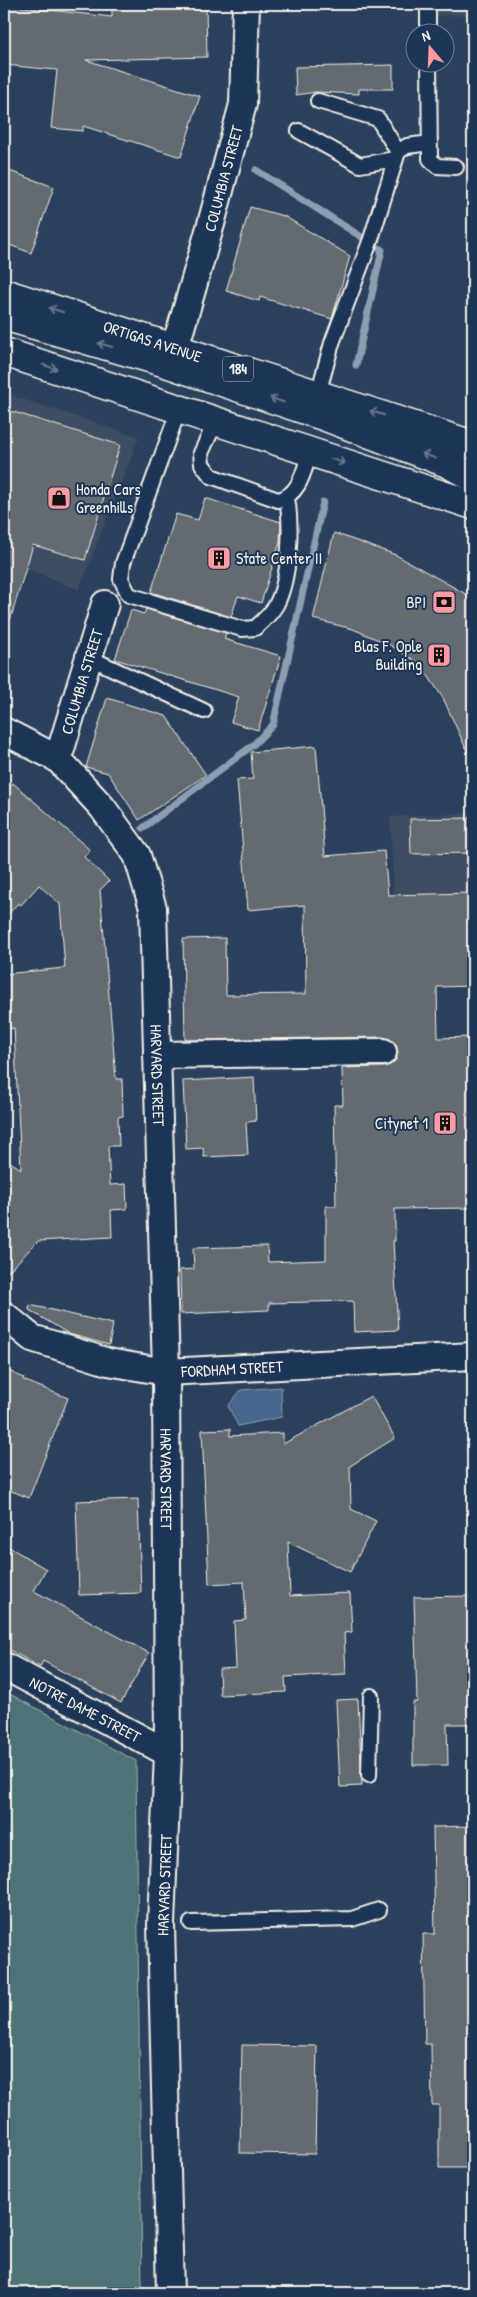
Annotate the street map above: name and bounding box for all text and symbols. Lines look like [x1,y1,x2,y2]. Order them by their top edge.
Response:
north arrow [404,22,454,72]
text: N [419,25,433,45]
street label: COLUMBIA STREET [198,122,248,234]
one-way arrow [49,305,64,314]
street label: ORTIGAS AVENUE [100,315,204,367]
one-way arrow [98,340,114,350]
road number: 184 [223,356,253,382]
one-way arrow [42,363,58,373]
one-way arrow [269,395,285,405]
one-way arrow [370,408,385,417]
one-way arrow [422,451,437,460]
one-way arrow [329,457,345,466]
place label: Honda Cars Greenhills [76,478,141,518]
shop icon: Honda Cars Greenhills [46,485,72,511]
building icon: State Center II [206,545,232,571]
place label: State Center II [236,547,322,569]
bank icon: BPI [431,589,457,615]
place label: BPI [406,591,426,613]
street label: COLUMBIA STREET [55,626,108,737]
place label: Blas F. Ople Building [354,635,423,675]
building icon: Blas F. Ople Building [426,642,452,668]
street label: HARVARD STREET [145,1024,170,1127]
building icon: Citynet 1 [432,1110,458,1136]
place label: Citynet 1 [375,1112,428,1134]
street label: FORDHAM STREET [180,1355,284,1382]
street label: HARVARD STREET [155,1428,178,1531]
street label: NOTRE DAME STREET [26,1671,145,1748]
street label: HARVARD STREET [151,1833,177,1936]

